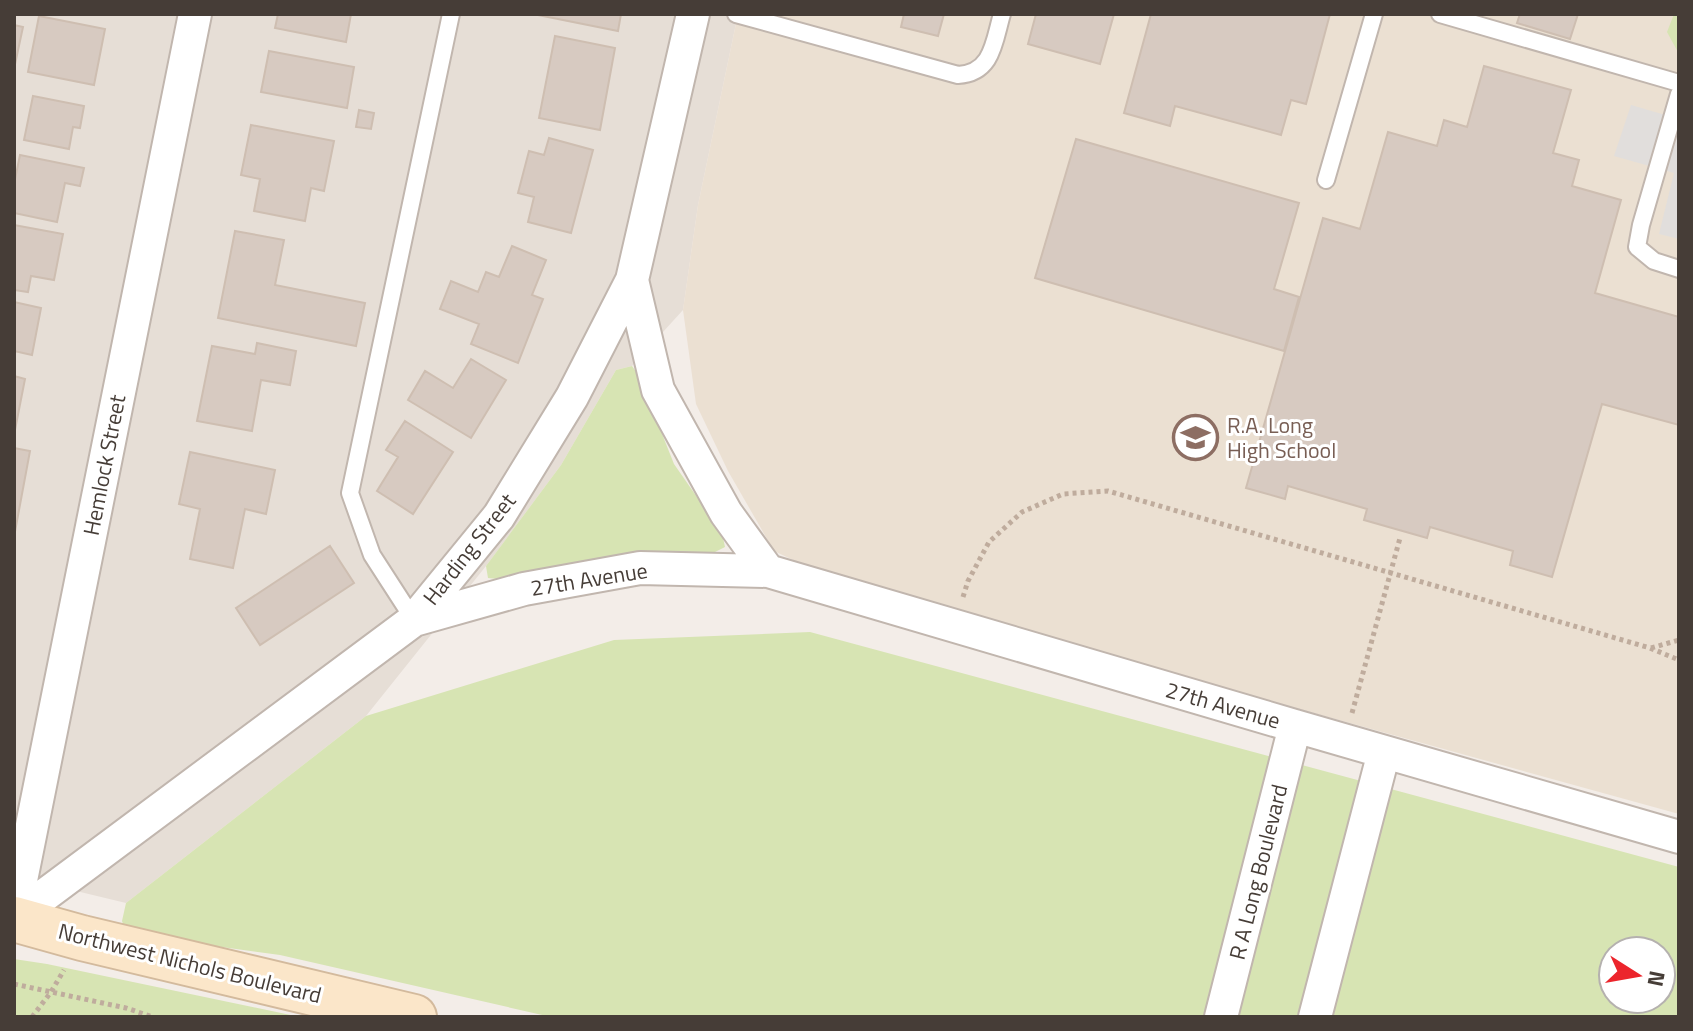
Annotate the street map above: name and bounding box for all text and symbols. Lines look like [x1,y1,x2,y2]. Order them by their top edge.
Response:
street label: Hemlock Street [74,391,134,538]
place label: R.A. Long High School [1227,408,1336,467]
school or university icon: R.A. Long High School [1172,414,1220,462]
street label: Harding Street [414,485,524,612]
street label: 27th Avenue [528,553,650,605]
street label: 27th Avenue [1162,672,1284,738]
street label: R A Long Boulevard [1220,781,1296,963]
street label: Northwest Nichols Boulevard [55,914,325,1012]
north arrow [1597,935,1677,1015]
text: N [1638,968,1675,990]

